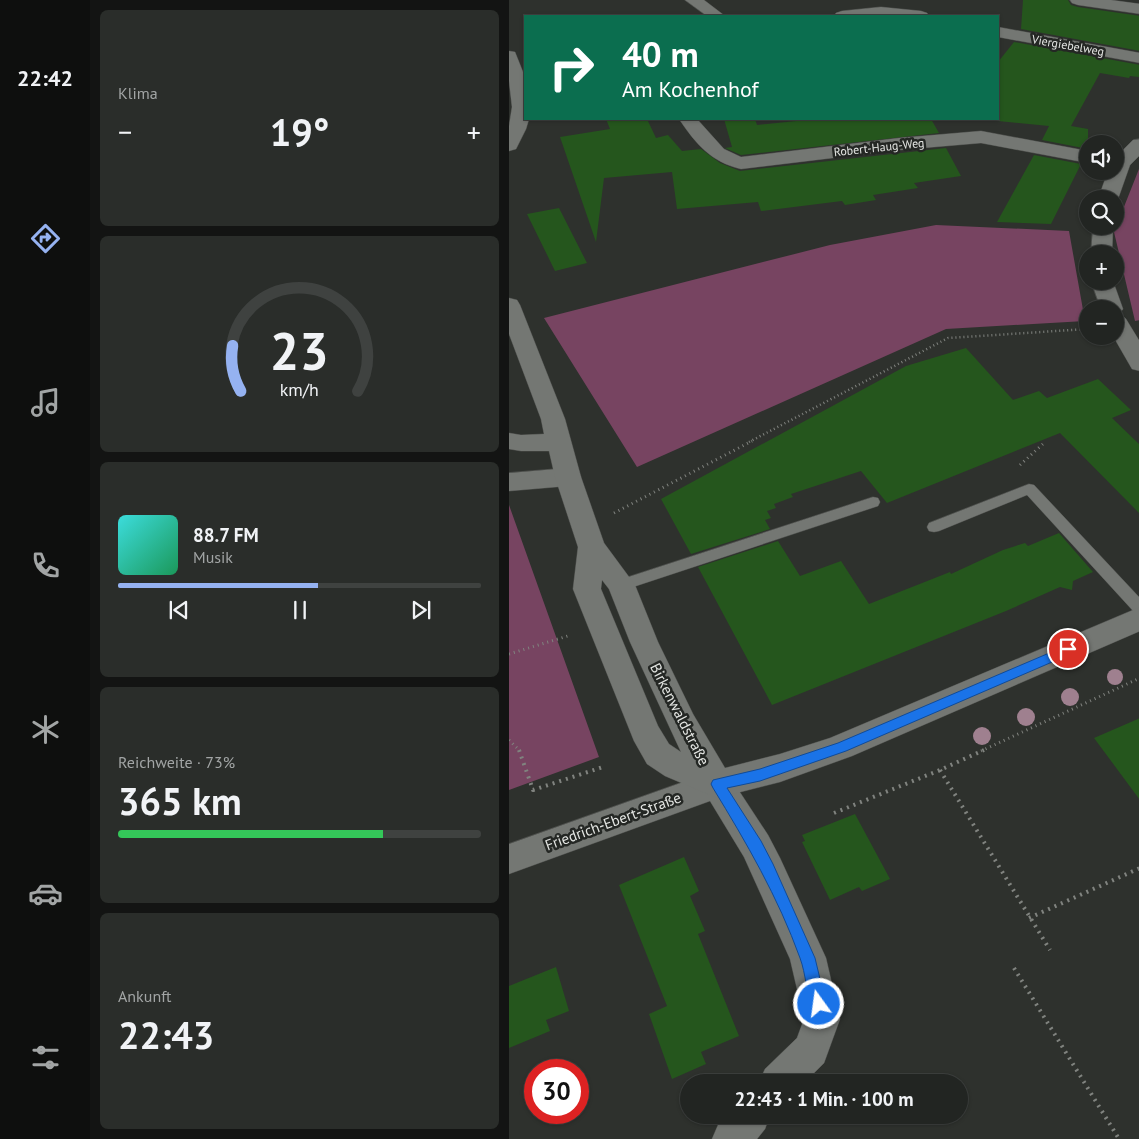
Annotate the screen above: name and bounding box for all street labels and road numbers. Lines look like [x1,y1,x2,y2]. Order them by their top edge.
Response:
street label: Viergiebelweg [1030,31,1105,59]
street label: Robert-Haug-Weg [833,135,925,159]
street label: Birkenwaldstraße [646,660,714,768]
street label: Friedrich-Ebert-Straße [542,788,684,854]

